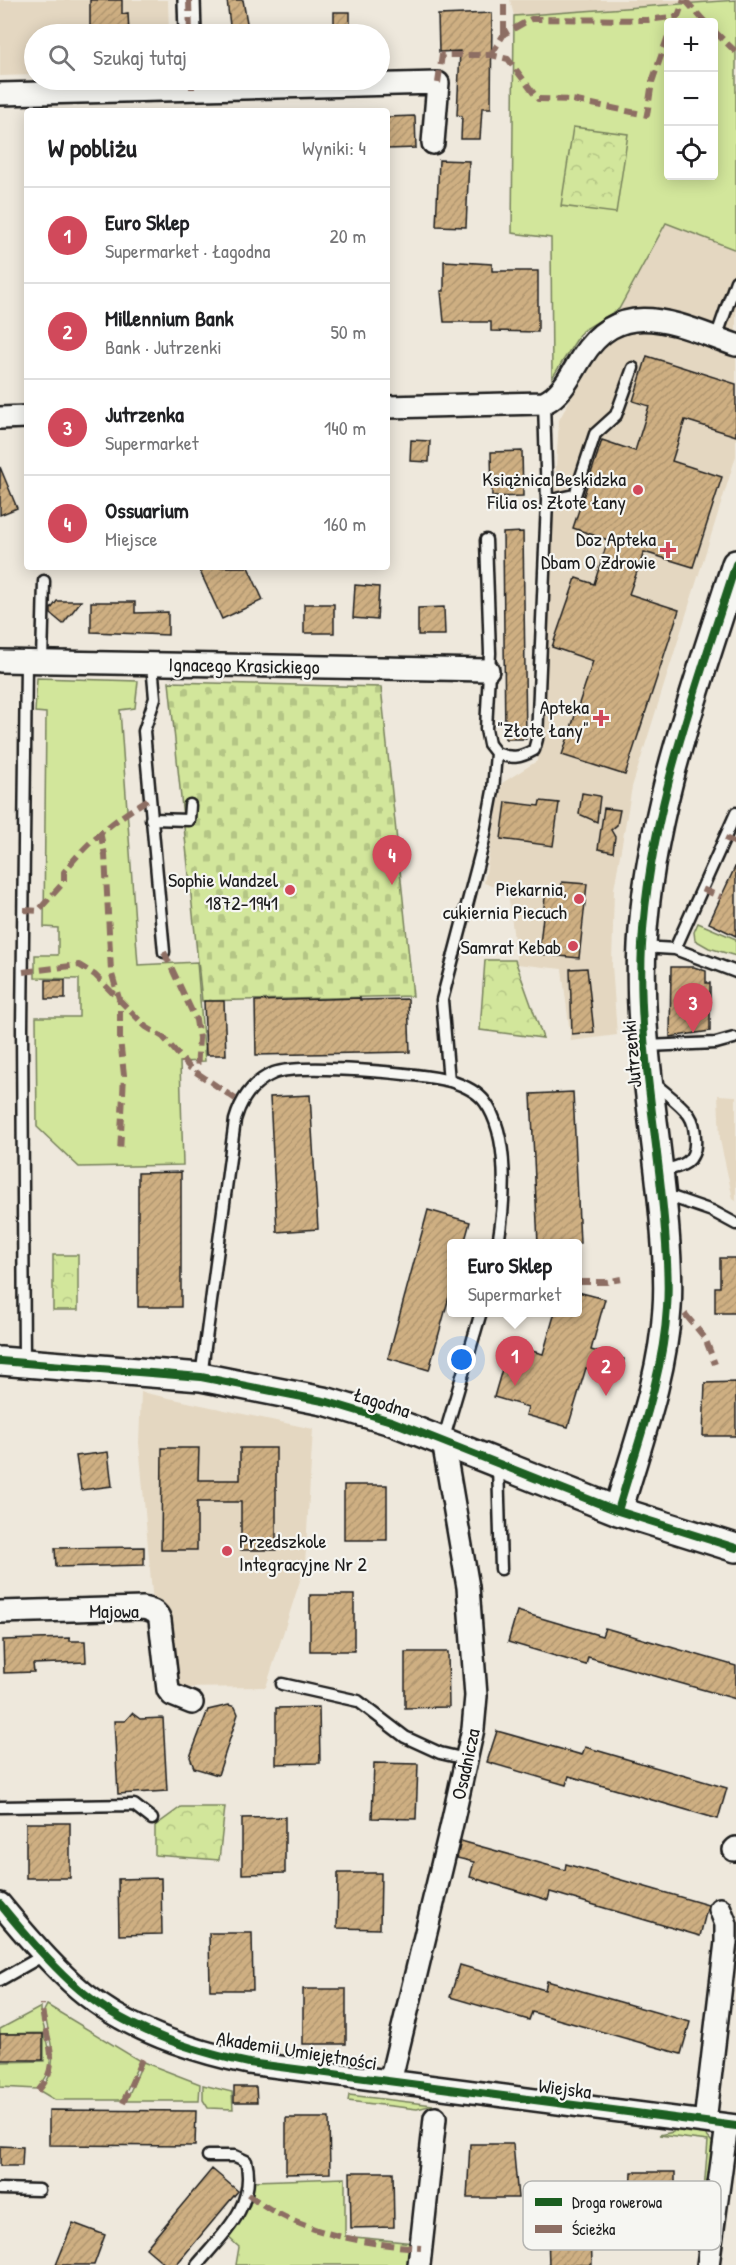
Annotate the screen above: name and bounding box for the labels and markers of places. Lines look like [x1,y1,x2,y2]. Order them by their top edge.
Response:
place label: Książnica Beskidzka Filia os. Złote Łany [482,465,626,515]
marker: Książnica Beskidzka Filia os. Złote Łany [631,483,645,497]
place label: Doz Apteka Dbam O Zdrowie [541,525,656,575]
marker: Doz Apteka Dbam O Zdrowie [661,543,675,557]
place label: Apteka "Złote Łany" [497,693,589,743]
marker: Apteka "Złote Łany" [594,711,608,725]
pin: 4 [372,836,412,885]
place label: Sophie Wandzel 1872-1941 [168,866,279,916]
place label: Piekarnia, cukiernia Piecuch [443,875,567,925]
marker: Sophie Wandzel 1872-1941 [283,883,297,897]
marker: Piekarnia, cukiernia Piecuch [572,892,586,906]
place label: Samrat Kebab [461,933,561,960]
marker: Samrat Kebab [566,939,580,953]
pin: 3 [674,984,712,1033]
pin: 1 [496,1336,534,1386]
pin: 2 [586,1346,626,1396]
place label: Przedszkole Integracyjne Nr 2 [239,1527,367,1577]
marker: Przedszkole Integracyjne Nr 2 [220,1544,234,1558]

